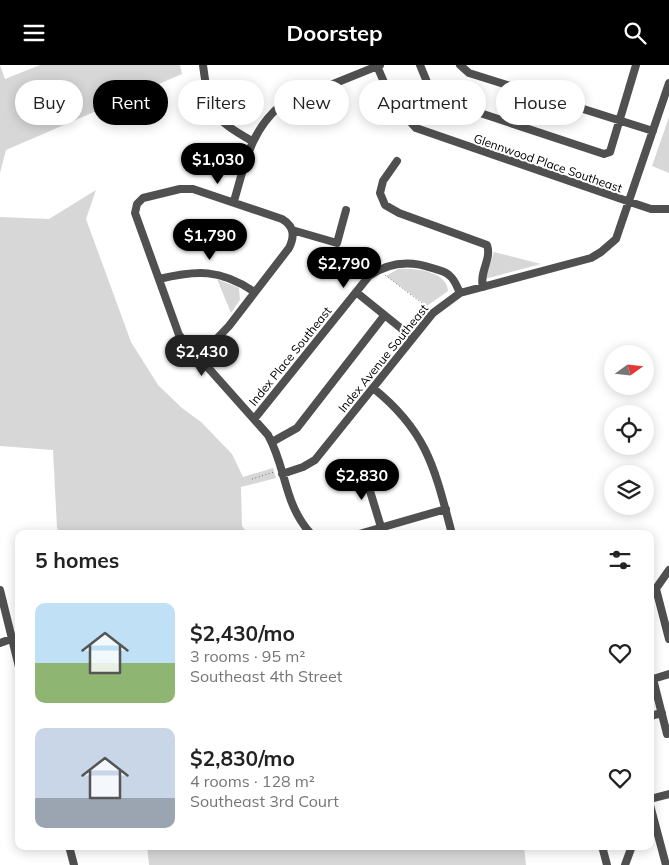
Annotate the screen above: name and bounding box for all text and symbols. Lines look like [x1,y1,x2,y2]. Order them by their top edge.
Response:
icon: menu [20,19,48,47]
text: Doorstep [286,19,383,47]
icon: search [621,19,649,47]
chip: Buy [15,80,83,125]
chip: Rent [93,80,168,125]
chip: Filters [178,80,264,125]
chip: New [274,80,349,125]
chip: Apartment [359,80,486,125]
chip: House [496,80,585,125]
street label: Glennwood Place Southeast [472,130,624,196]
pin: $1,030 [177,143,259,185]
text: $1,030 [192,149,244,169]
pin: $1,790 [169,219,251,261]
text: $1,790 [184,225,236,245]
pin: $2,790 [303,247,385,289]
text: $2,790 [318,253,370,273]
street label: Index Avenue Southeast [335,301,431,415]
street label: Index Place Southeast [245,303,335,409]
pin: $2,430 [161,335,243,377]
text: $2,430 [176,341,228,361]
north arrow [604,345,654,395]
map controls [604,345,654,515]
button: locate [604,405,654,455]
pin: $2,830 [321,459,403,501]
text: $2,830 [336,465,388,485]
button: layers [604,465,654,515]
icon: filters [606,546,634,574]
text: 5 homes [35,547,119,573]
text: $2,430/mo [190,620,295,646]
icon: home [75,623,135,683]
icon: heart [606,639,634,667]
text: 3 rooms · 95 m² [190,646,305,666]
text: Southeast 4th Street [190,666,342,686]
text: $2,830/mo [190,745,295,771]
icon: home [75,748,135,808]
icon: heart [606,764,634,792]
text: 4 rooms · 128 m² [190,771,315,791]
text: Southeast 3rd Court [190,791,339,811]

